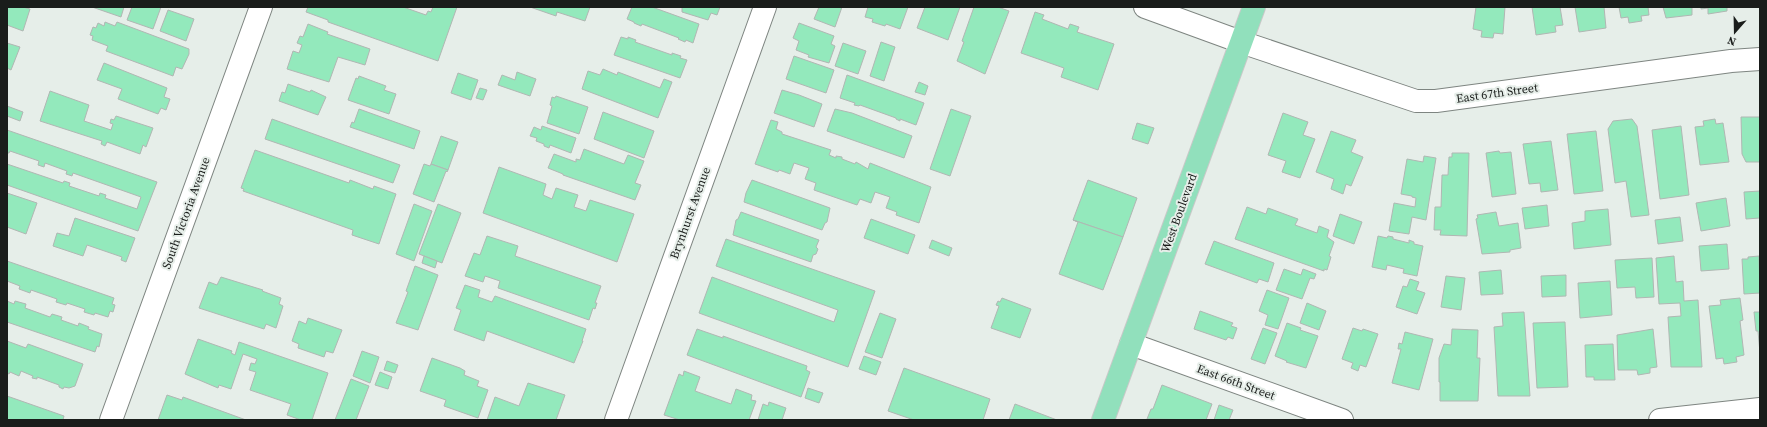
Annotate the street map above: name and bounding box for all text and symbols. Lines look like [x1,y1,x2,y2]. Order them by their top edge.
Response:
north arrow [1715,12,1755,52]
text: N [1725,33,1738,49]
street label: East 67th Street [1455,79,1539,107]
street label: South Victoria Avenue [158,155,214,271]
street label: Brynhurst Avenue [666,165,714,261]
street label: West Boulevard [1157,171,1201,255]
street label: East 66th Street [1195,360,1277,404]

